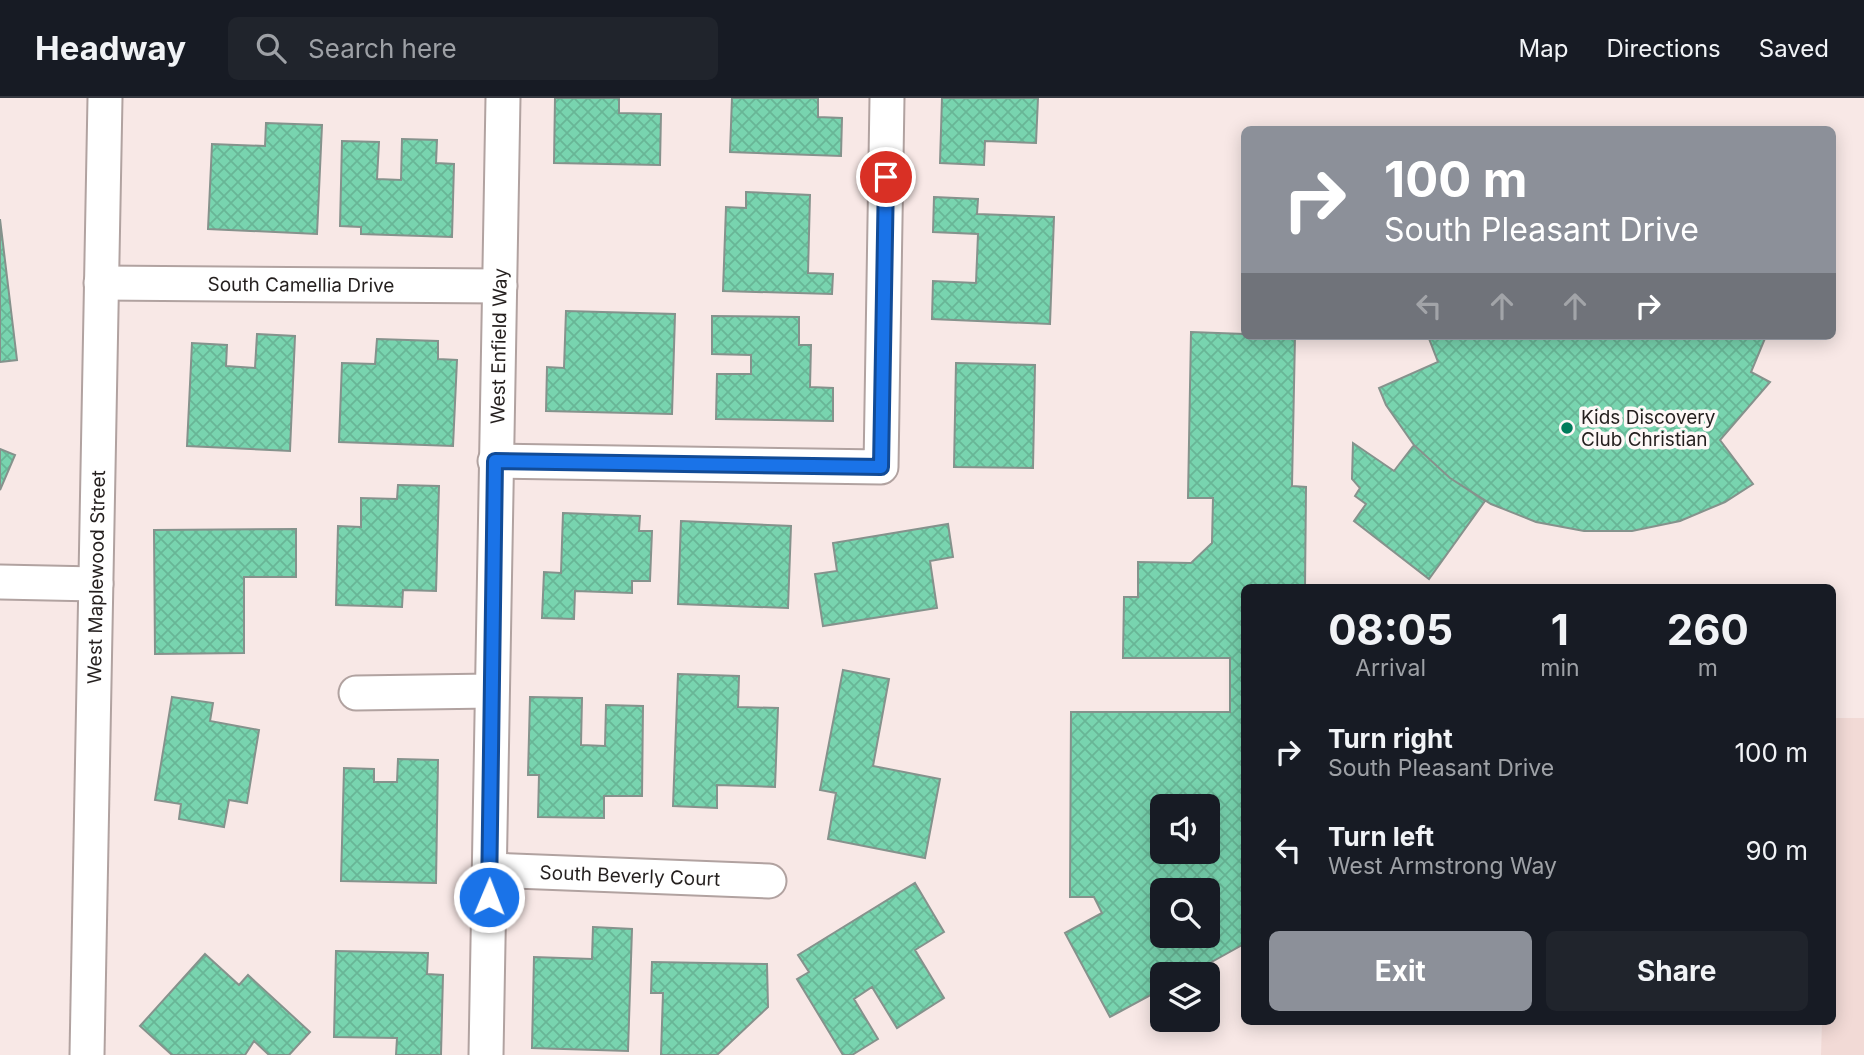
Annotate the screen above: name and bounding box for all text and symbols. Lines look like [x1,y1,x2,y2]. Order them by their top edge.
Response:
search box [228,17,718,80]
text: Headway [35,28,186,68]
icon: search [252,29,290,67]
text: Search here [308,33,457,64]
text: Map [1519,34,1568,63]
text: Directions [1606,34,1721,63]
text: Saved [1759,34,1829,63]
pin [856,147,916,207]
text: 100 m [1384,150,1528,209]
icon: right [1269,154,1360,245]
icon: arrive [867,158,905,196]
text: South Pleasant Drive [1384,210,1699,249]
street label: West Enfield Way [486,267,512,424]
street label: South Camellia Drive [207,273,395,297]
icon: left [1410,287,1448,325]
icon: ahead [1483,287,1521,325]
icon: ahead [1556,287,1594,325]
icon: right [1629,287,1667,325]
place label: Kids Discovery Club Christian [1581,406,1716,451]
marker: Kids Discovery Club Christian [1559,420,1575,436]
street label: West Maplewood Street [83,470,110,684]
text: 08:05 [1328,604,1453,655]
text: 1 [1551,604,1569,655]
text: 260 [1667,604,1749,655]
text: Arrival [1355,654,1426,682]
text: min [1540,654,1580,682]
text: m [1698,654,1718,682]
text: Turn right [1328,723,1453,754]
icon: right [1269,733,1307,771]
text: 100 m [1735,737,1808,768]
text: South Pleasant Drive [1328,754,1554,782]
map controls [1150,794,1220,1032]
button: sound [1150,794,1220,864]
text: Turn left [1328,821,1434,852]
icon: left [1269,831,1307,869]
text: 90 m [1745,835,1808,866]
text: West Armstrong Way [1328,852,1557,880]
position arrow [452,860,526,934]
street label: South Beverly Court [539,861,721,891]
button: search [1150,878,1220,948]
button: Exit [1269,931,1532,1011]
button: Share [1546,931,1808,1011]
button: layers [1150,962,1220,1032]

